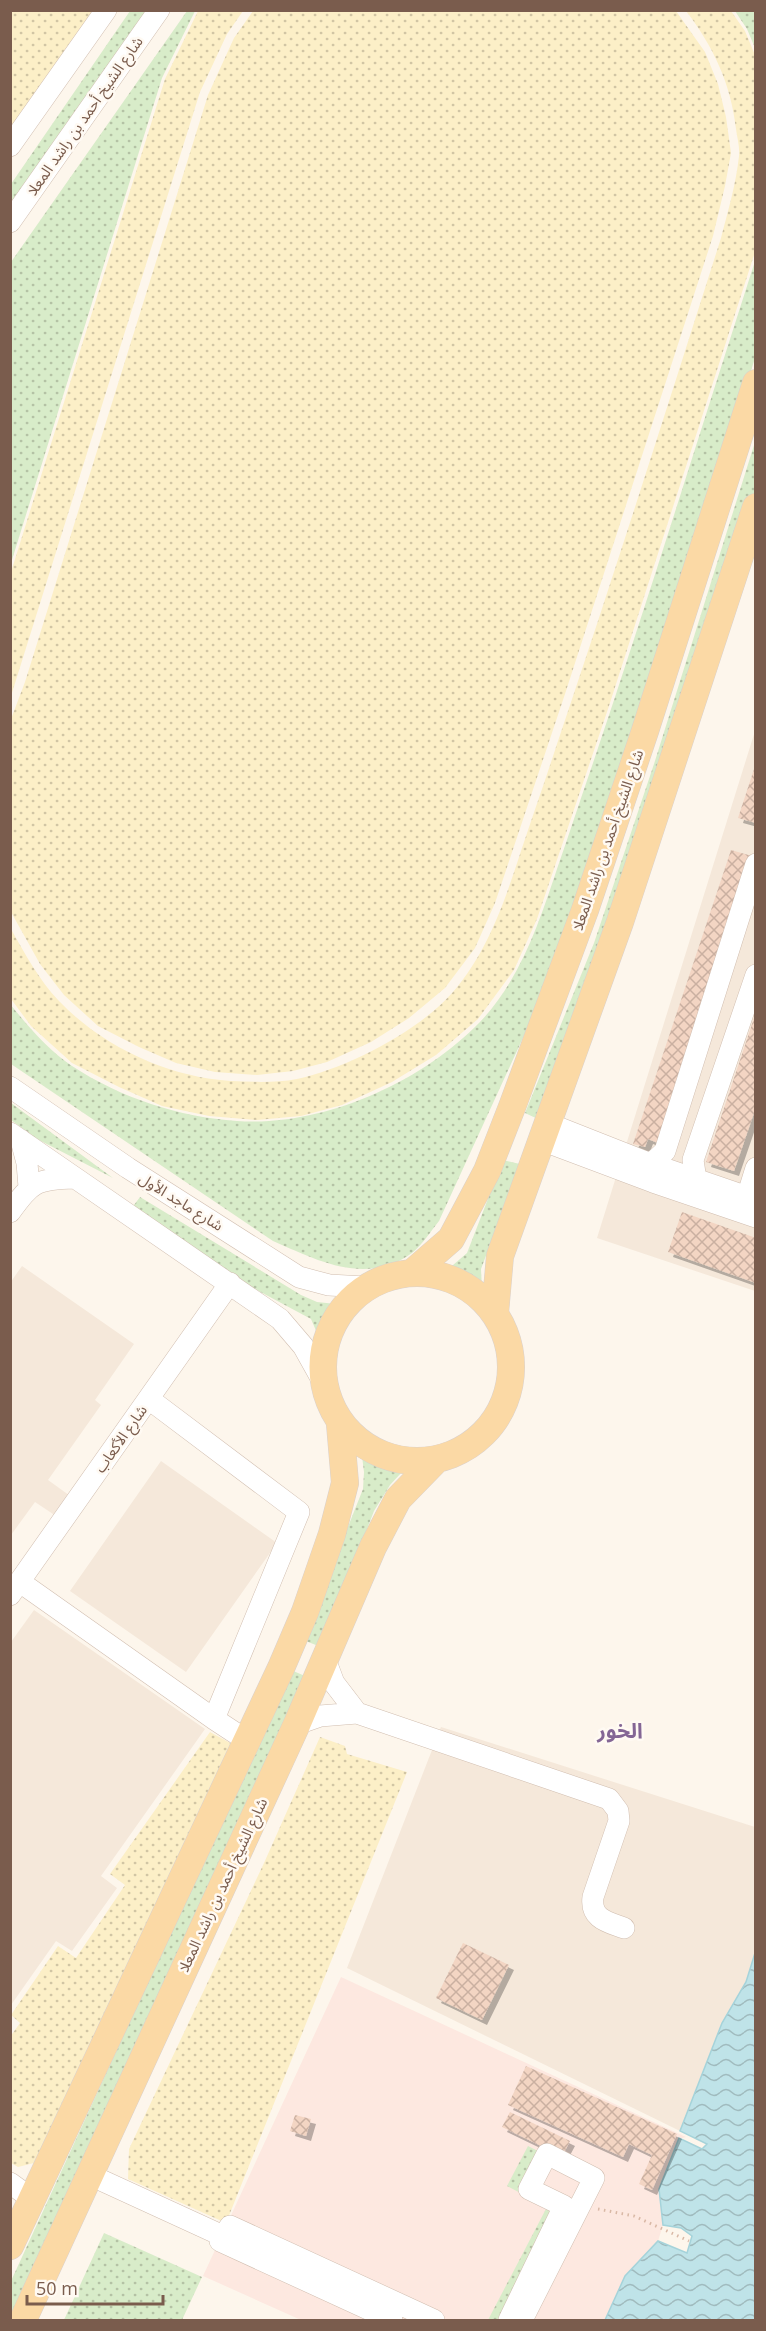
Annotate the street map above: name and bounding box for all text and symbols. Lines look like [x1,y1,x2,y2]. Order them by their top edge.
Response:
street label: شارع الشيخ أحمد بن راشد المعلا [22,32,149,201]
street label: شارع الشيخ أحمد بن راشد المعلا [567,747,650,934]
street label: شارع ماجد الأول [134,1167,228,1238]
street label: شارع الأكعاب [89,1400,154,1478]
district label: الخور [596,1716,643,1744]
street label: شارع الشيخ أحمد بن راشد المعلا [173,1794,274,1976]
scale bar [27,2268,164,2306]
text: 50 m [36,2276,78,2300]

